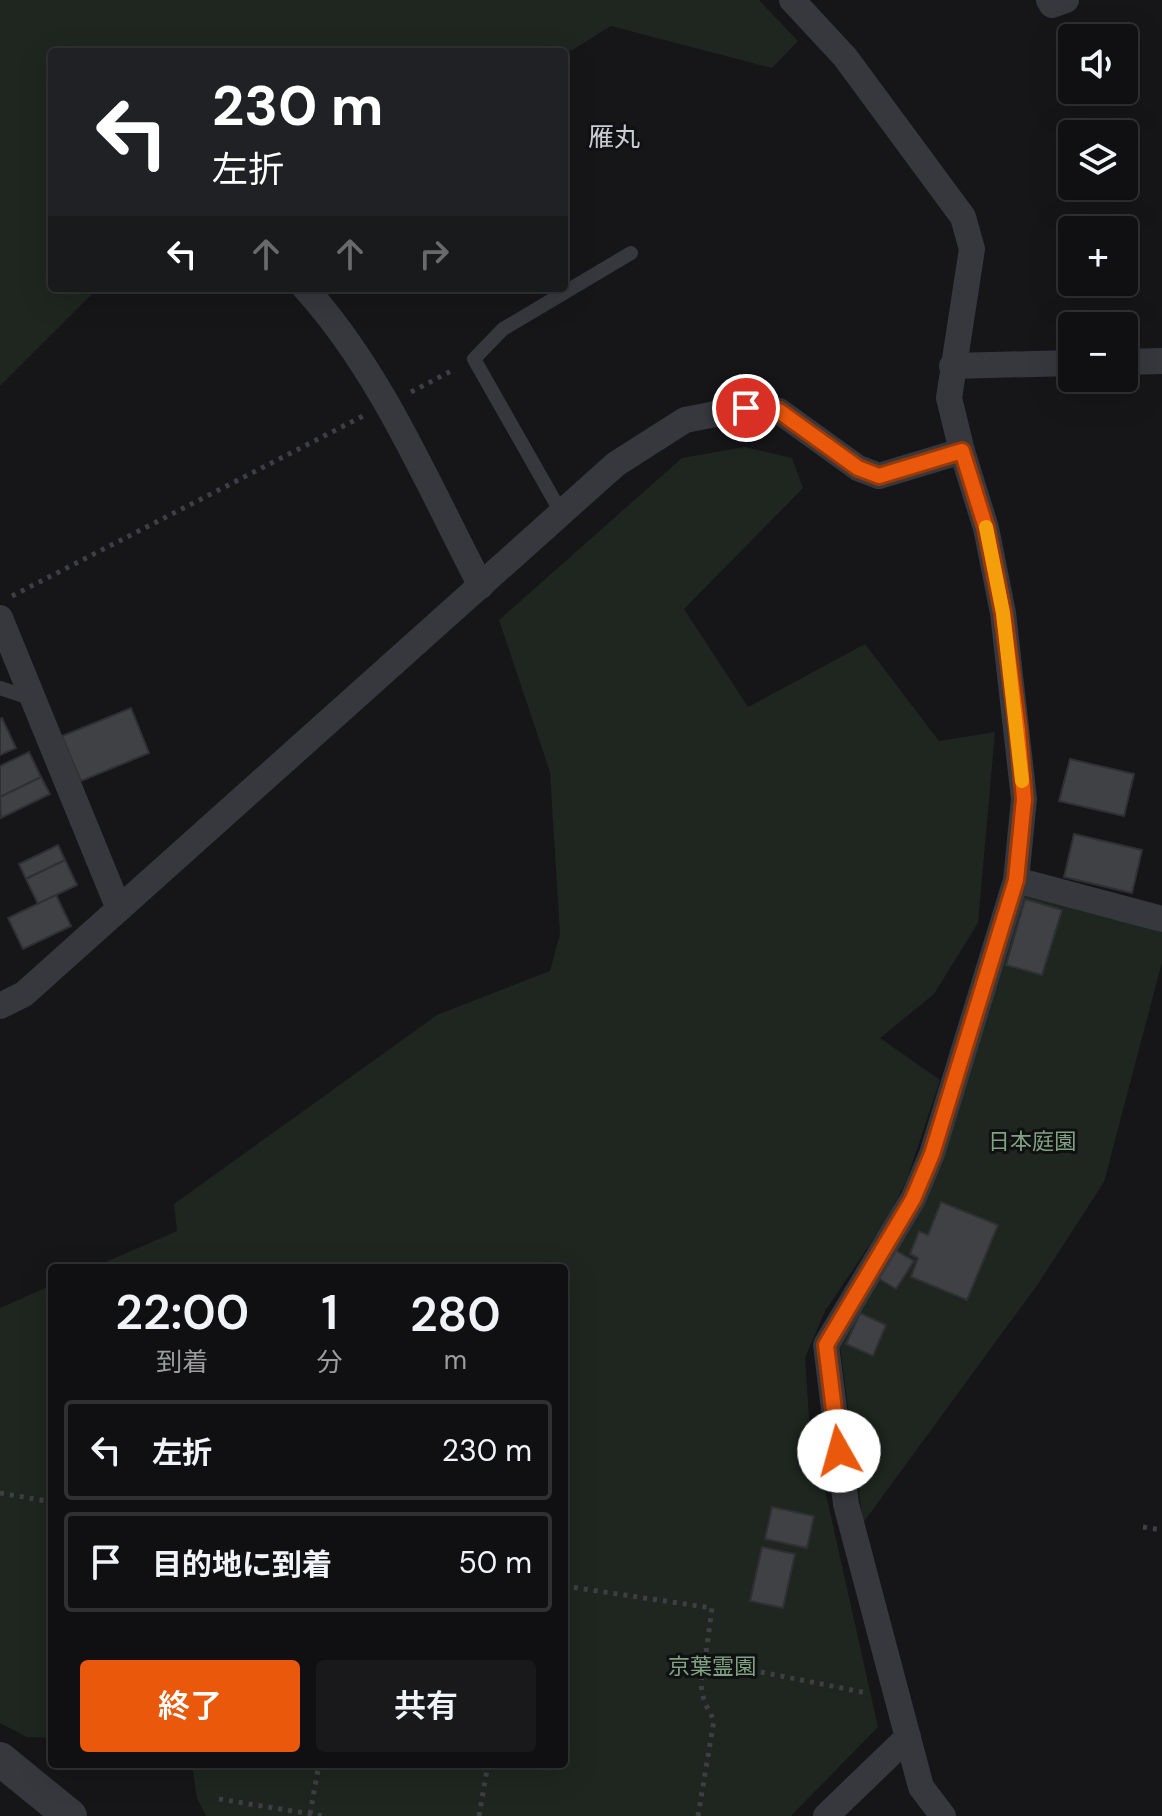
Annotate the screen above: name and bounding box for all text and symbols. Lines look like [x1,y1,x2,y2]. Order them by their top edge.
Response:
map controls [1058,24,1138,392]
button: sound [1058,24,1138,104]
text: 230 m [212,69,383,142]
icon: left [80,80,184,184]
district label: 雁丸 [588,120,640,154]
button: layers [1058,120,1138,200]
text: 左折 [212,146,284,193]
button: + [1058,216,1138,296]
icon: left [160,232,204,276]
icon: ahead [244,232,288,276]
icon: ahead [328,232,372,276]
icon: right [412,232,456,276]
button: − [1058,312,1138,392]
pin [712,374,780,442]
icon: arrive [724,386,768,430]
park label: 日本庭園 [988,1127,1076,1156]
text: 22:00 [115,1281,249,1344]
text: 1 [321,1281,338,1344]
text: 280 [410,1283,501,1346]
text: m [444,1343,467,1377]
text: 到着 [156,1345,208,1379]
text: 分 [317,1345,343,1379]
position arrow [797,1409,881,1493]
icon: left [84,1428,128,1472]
text: 230 m [442,1431,532,1470]
text: 左折 [152,1433,212,1472]
icon: arrive [84,1540,128,1584]
text: 50 m [458,1543,532,1582]
text: 目的地に到着 [152,1545,332,1584]
park label: 京葉霊園 [668,1652,756,1681]
button: 終了 [80,1660,300,1752]
button: 共有 [316,1660,536,1752]

